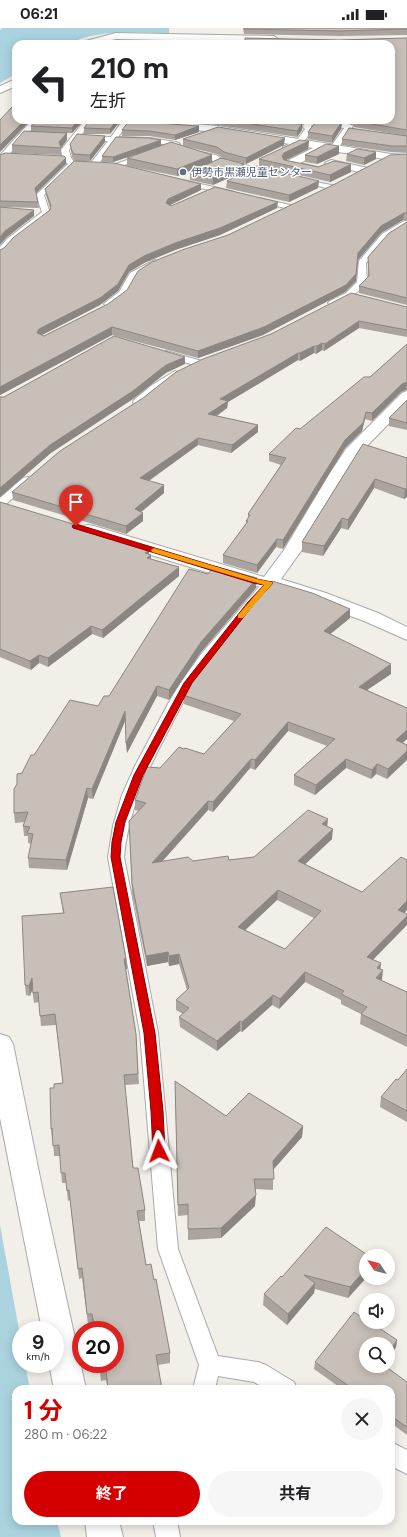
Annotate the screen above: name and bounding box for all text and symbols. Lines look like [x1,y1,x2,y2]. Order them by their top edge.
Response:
text: 06:21 [20,4,58,24]
text: 210 m [90,50,169,87]
icon: left [24,56,76,108]
text: 左折 [90,89,126,113]
place label: 伊勢市黒瀬児童センター [191,165,312,179]
marker: 伊勢市黒瀬児童センター [178,167,188,177]
pin [59,485,93,526]
icon: arrive [65,491,87,513]
position arrow [138,1130,180,1172]
north arrow [359,1249,395,1285]
map controls [359,1249,395,1373]
button: sound [359,1293,395,1329]
speed limit sign: 20 [72,1321,124,1373]
text: 9 [32,1329,44,1355]
button: search [359,1337,395,1373]
text: km/h [26,1350,50,1363]
text: 1 分 [24,1395,62,1426]
button: close [341,1398,383,1440]
text: 280 m · 06:22 [24,1426,107,1443]
button: 終了 [24,1471,200,1517]
button: 共有 [208,1471,383,1517]

